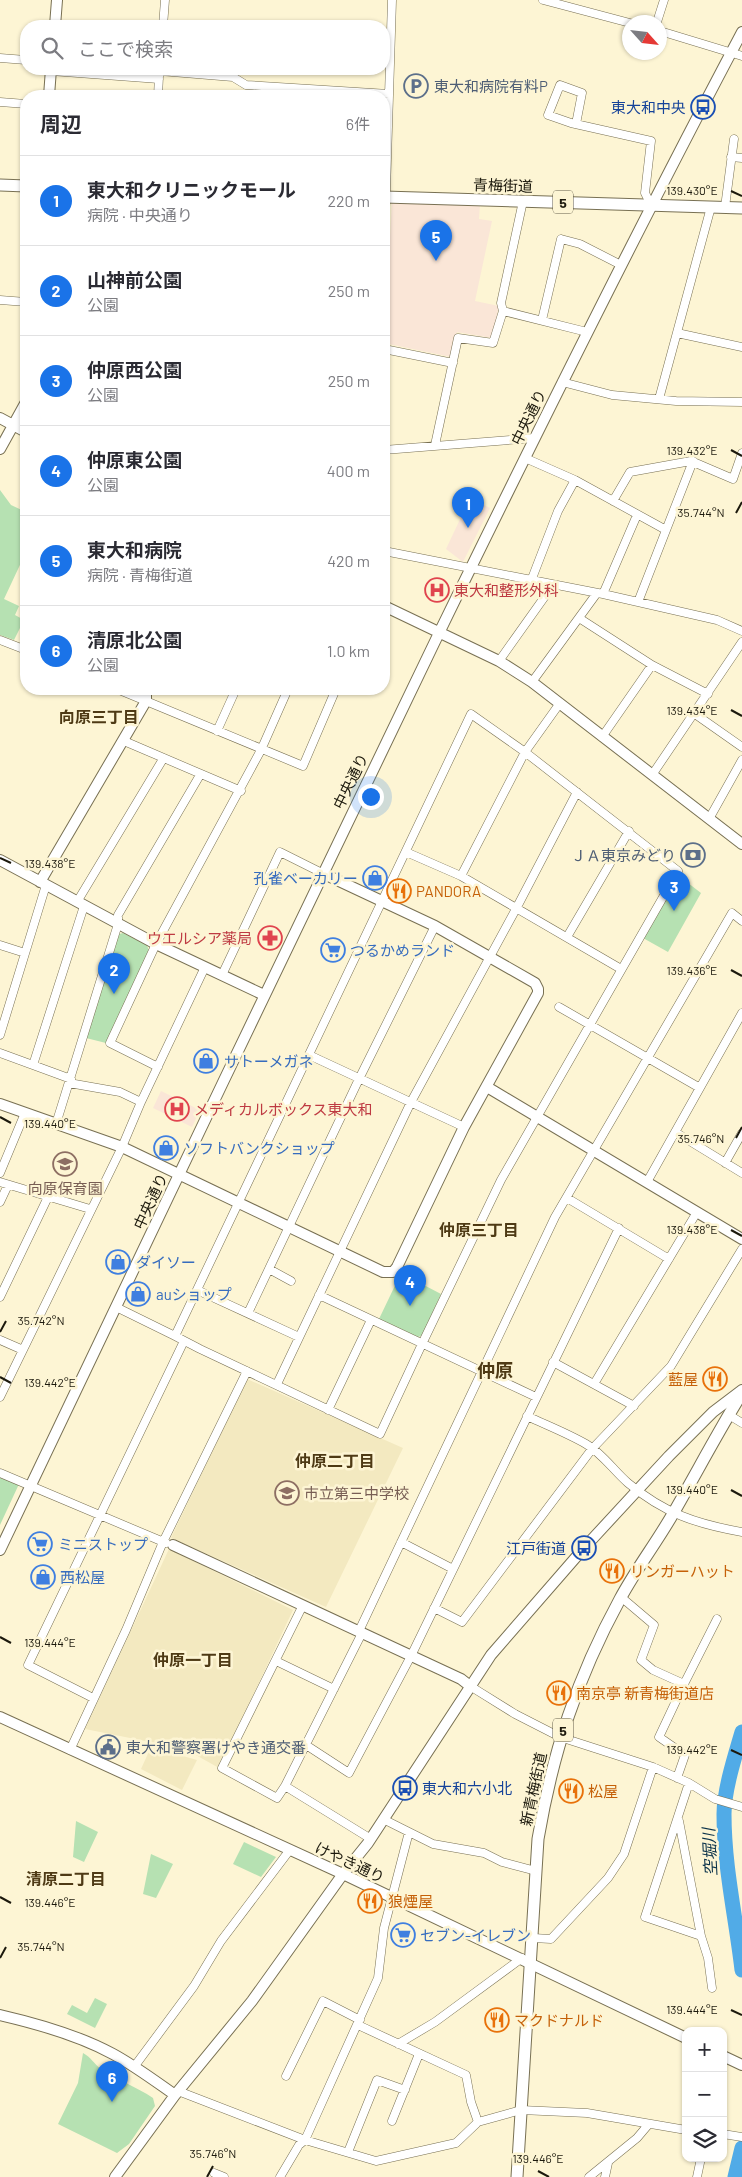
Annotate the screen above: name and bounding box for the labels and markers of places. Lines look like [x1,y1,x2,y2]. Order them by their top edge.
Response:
parking icon: 東大和病院有料P [403,73,429,99]
place label: 東大和病院有料P [434,77,548,95]
bus stop icon: 東大和中央 [690,94,716,120]
place label: 東大和中央 [611,98,686,116]
pin: 5 [420,220,452,261]
pin: 1 [452,487,484,528]
hospital icon: 東大和整形外科 [424,577,450,603]
place label: 東大和整形外科 [454,581,559,599]
bank icon: ＪＡ東京みどり [680,842,706,868]
place label: ＪＡ東京みどり [571,846,676,864]
shop icon: 孔雀ベーカリー [362,865,388,891]
place label: 孔雀ベーカリー [253,869,358,887]
pin: 3 [658,870,690,911]
restaurant icon: PANDORA [386,878,412,904]
place label: PANDORA [416,882,481,900]
pharmacy icon: ウエルシア薬局 [257,925,283,951]
place label: ウエルシア薬局 [147,929,252,947]
supermarket icon: つるかめランド [320,937,346,963]
place label: つるかめランド [350,941,455,959]
pin: 2 [98,953,130,994]
shop icon: サトーメガネ [193,1048,219,1074]
place label: サトーメガネ [224,1052,313,1070]
hospital icon: メディカルボックス東大和 [164,1096,190,1122]
place label: メディカルボックス東大和 [194,1100,373,1118]
shop icon: ソフトバンクショップ [153,1135,179,1161]
place label: ソフトバンクショップ [184,1139,335,1157]
school or university icon: 向原保育園 [52,1151,78,1177]
place label: 向原保育園 [27,1179,103,1197]
shop icon: ダイソー [105,1249,131,1275]
place label: ダイソー [136,1253,196,1271]
pin: 4 [394,1265,426,1306]
shop icon: auショップ [125,1281,151,1307]
place label: auショップ [156,1285,232,1303]
restaurant icon: 藍屋 [702,1366,728,1392]
place label: 藍屋 [668,1370,698,1388]
school or university icon: 市立第三中学校 [274,1480,300,1506]
place label: 市立第三中学校 [304,1484,409,1502]
supermarket icon: ミニストップ [27,1531,53,1557]
place label: ミニストップ [58,1535,148,1553]
bus stop icon: 江戸街道 [571,1535,597,1561]
place label: 江戸街道 [506,1539,566,1557]
restaurant icon: リンガーハット [599,1558,625,1584]
place label: リンガーハット [630,1562,735,1580]
shop icon: 西松屋 [30,1564,56,1590]
place label: 西松屋 [60,1568,105,1586]
restaurant icon: 南京亭 新青梅街道店 [546,1680,572,1706]
place label: 南京亭 新青梅街道店 [576,1684,714,1702]
public building icon: 東大和警察署けやき通交番 [95,1734,121,1760]
place label: 東大和警察署けやき通交番 [126,1738,306,1756]
bus stop icon: 東大和六小北 [392,1775,418,1801]
restaurant icon: 松屋 [558,1778,584,1804]
place label: 東大和六小北 [422,1779,512,1797]
place label: 松屋 [588,1782,618,1800]
restaurant icon: 狼煙屋 [357,1888,383,1914]
place label: 狼煙屋 [388,1892,433,1910]
supermarket icon: セブン-イレブン [390,1922,416,1948]
place label: セブン-イレブン [420,1926,531,1944]
restaurant icon: マクドナルド [484,2007,510,2033]
place label: マクドナルド [514,2011,604,2029]
pin: 6 [96,2061,128,2102]

